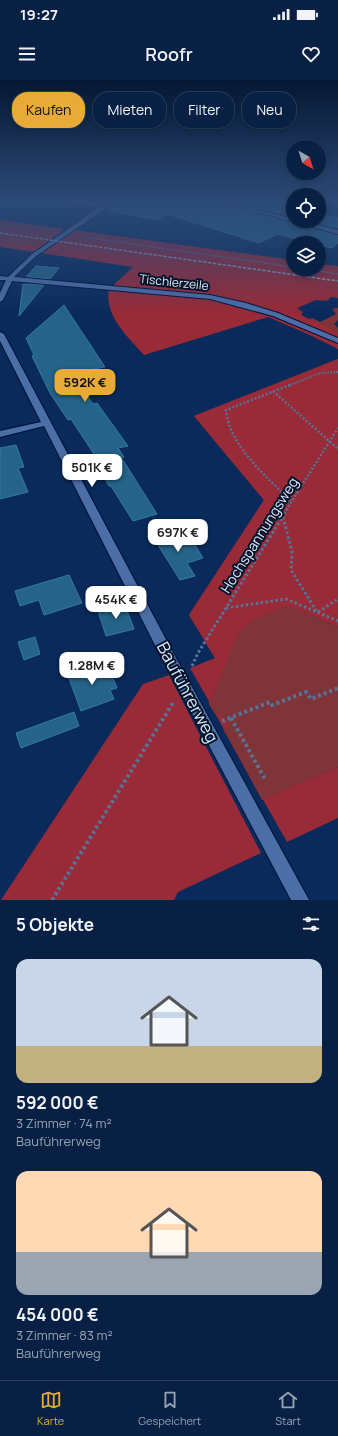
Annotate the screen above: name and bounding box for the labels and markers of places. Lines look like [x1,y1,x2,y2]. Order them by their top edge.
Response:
pin: 592K € [52,369,118,403]
pin: 501K € [59,454,125,488]
pin: 697K € [145,519,211,553]
pin: 454K € [83,586,149,620]
pin: 1.28M € [55,652,129,686]

